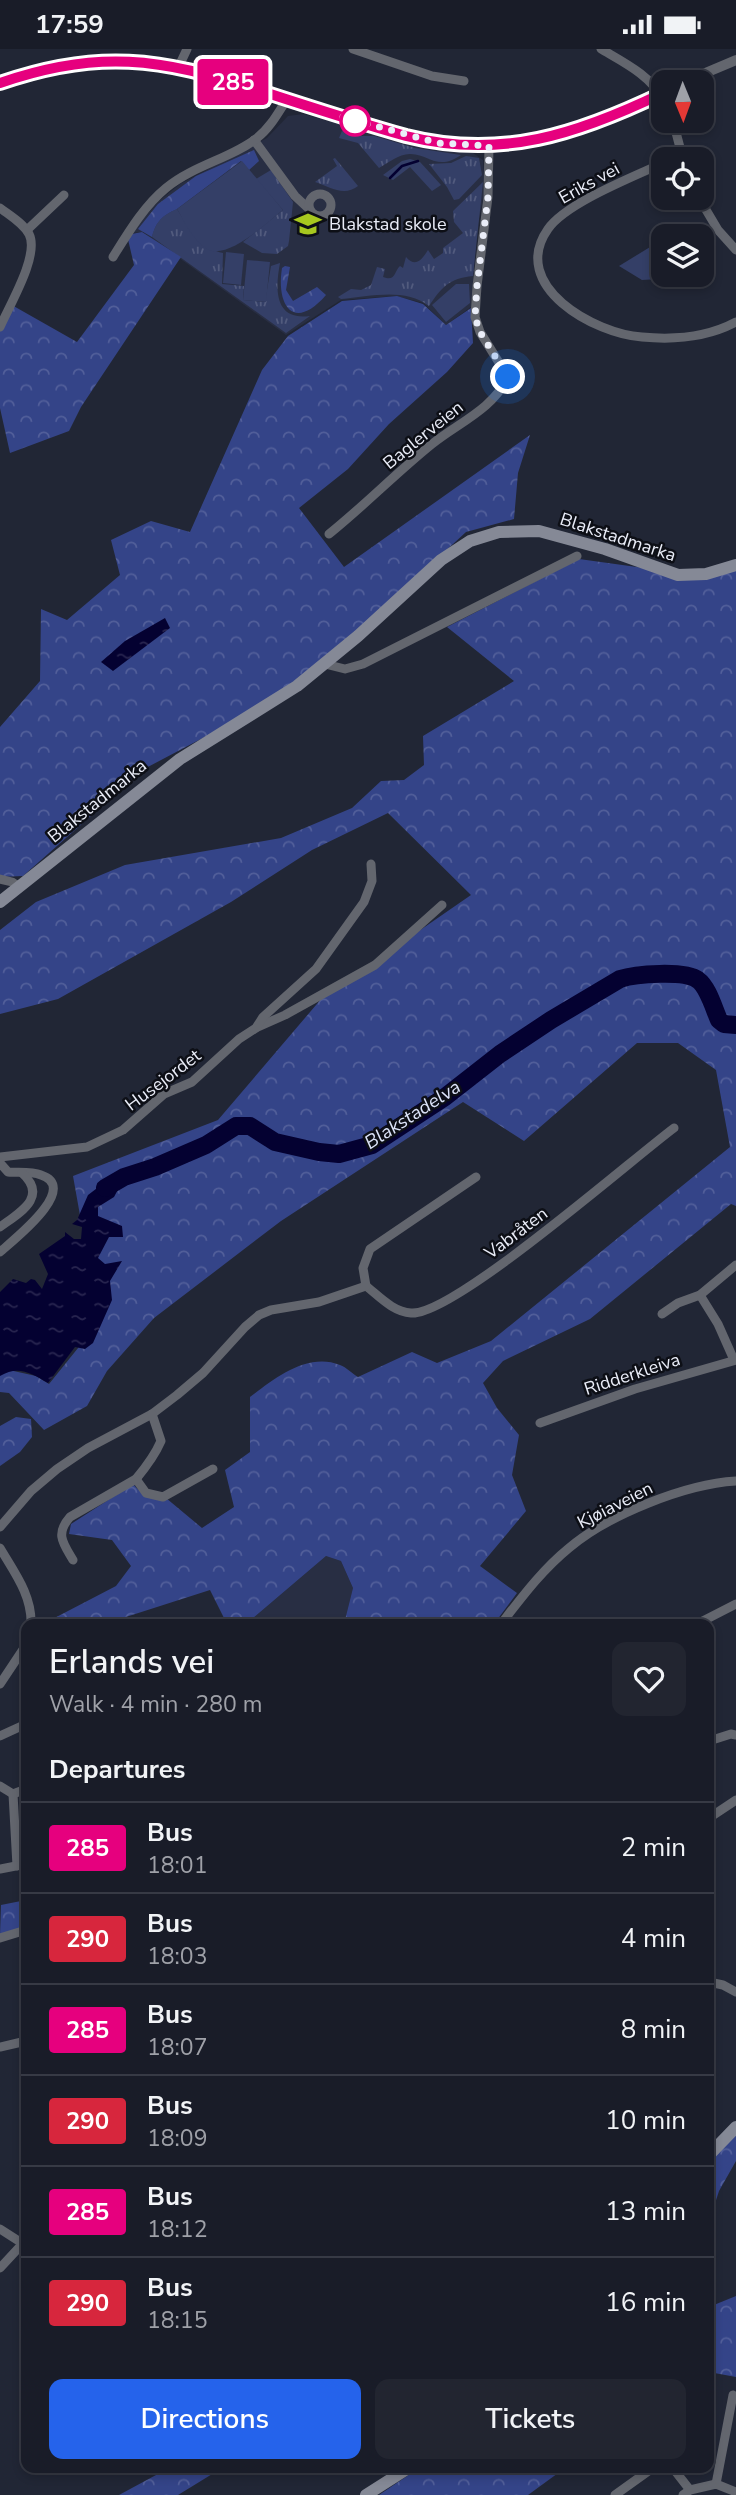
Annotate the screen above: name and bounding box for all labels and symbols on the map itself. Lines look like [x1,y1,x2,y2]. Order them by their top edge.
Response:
line badge: 285 [193,59,273,105]
north arrow [651,70,714,133]
unlabelled marker [340,106,370,136]
street label: Eriks vei [554,156,624,210]
school or university icon: Blakstad skole [293,209,323,239]
place label: Blakstad skole [329,212,447,236]
your location [490,359,525,394]
street label: Baglerveien [378,395,468,475]
street label: Blakstadmarka [557,507,679,567]
street label: Blakstadmarka [43,754,151,848]
street label: Husejordet [120,1043,206,1116]
water label: Blakstadelva [359,1074,466,1156]
street label: Vabråten [479,1201,552,1265]
street label: Ridderkleiva [581,1347,683,1401]
street label: Kjøiaveien [573,1476,657,1534]

